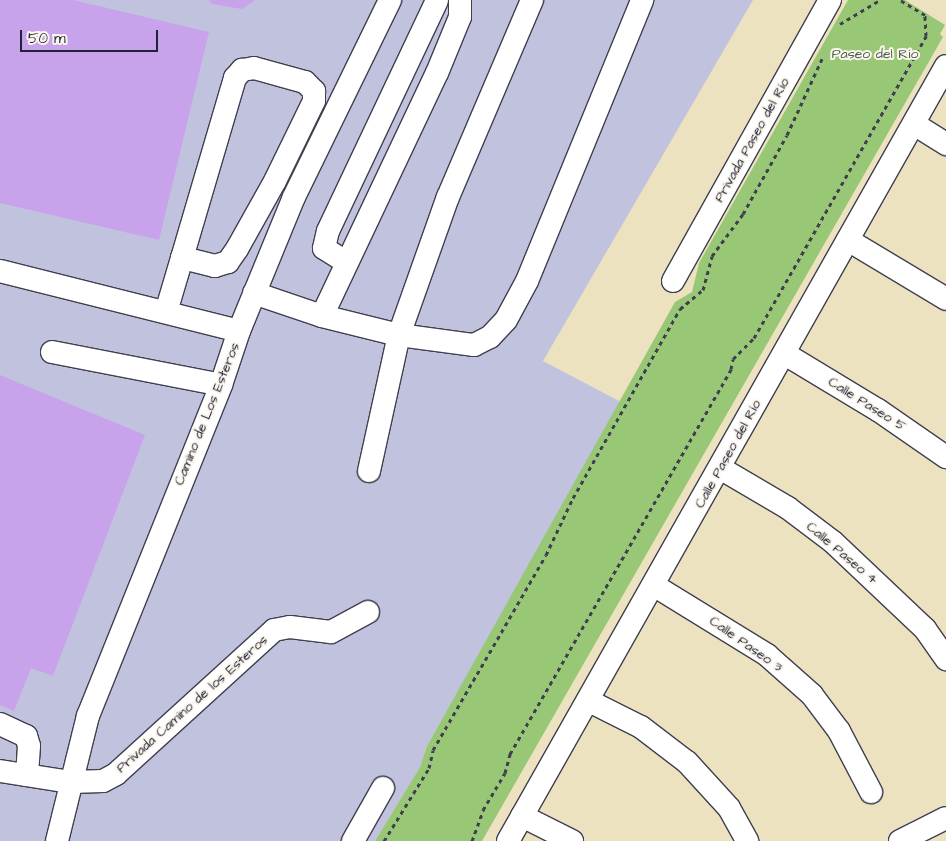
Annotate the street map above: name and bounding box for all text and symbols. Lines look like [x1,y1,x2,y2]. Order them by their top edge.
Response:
scale bar [22,20,160,52]
text: 50 m [28,28,66,49]
park label: Paseo del Río [832,46,918,62]
street label: Privada Paseo del Río [711,75,793,205]
street label: Camino de Los Esteros [171,340,243,488]
street label: Calle Paseo 5 [825,373,909,435]
street label: Calle Paseo del Río [691,397,765,511]
street label: Calle Paseo 4 [803,518,881,588]
street label: Calle Paseo 3 [706,612,786,676]
street label: Privada Camino de los Esteros [113,632,271,776]

